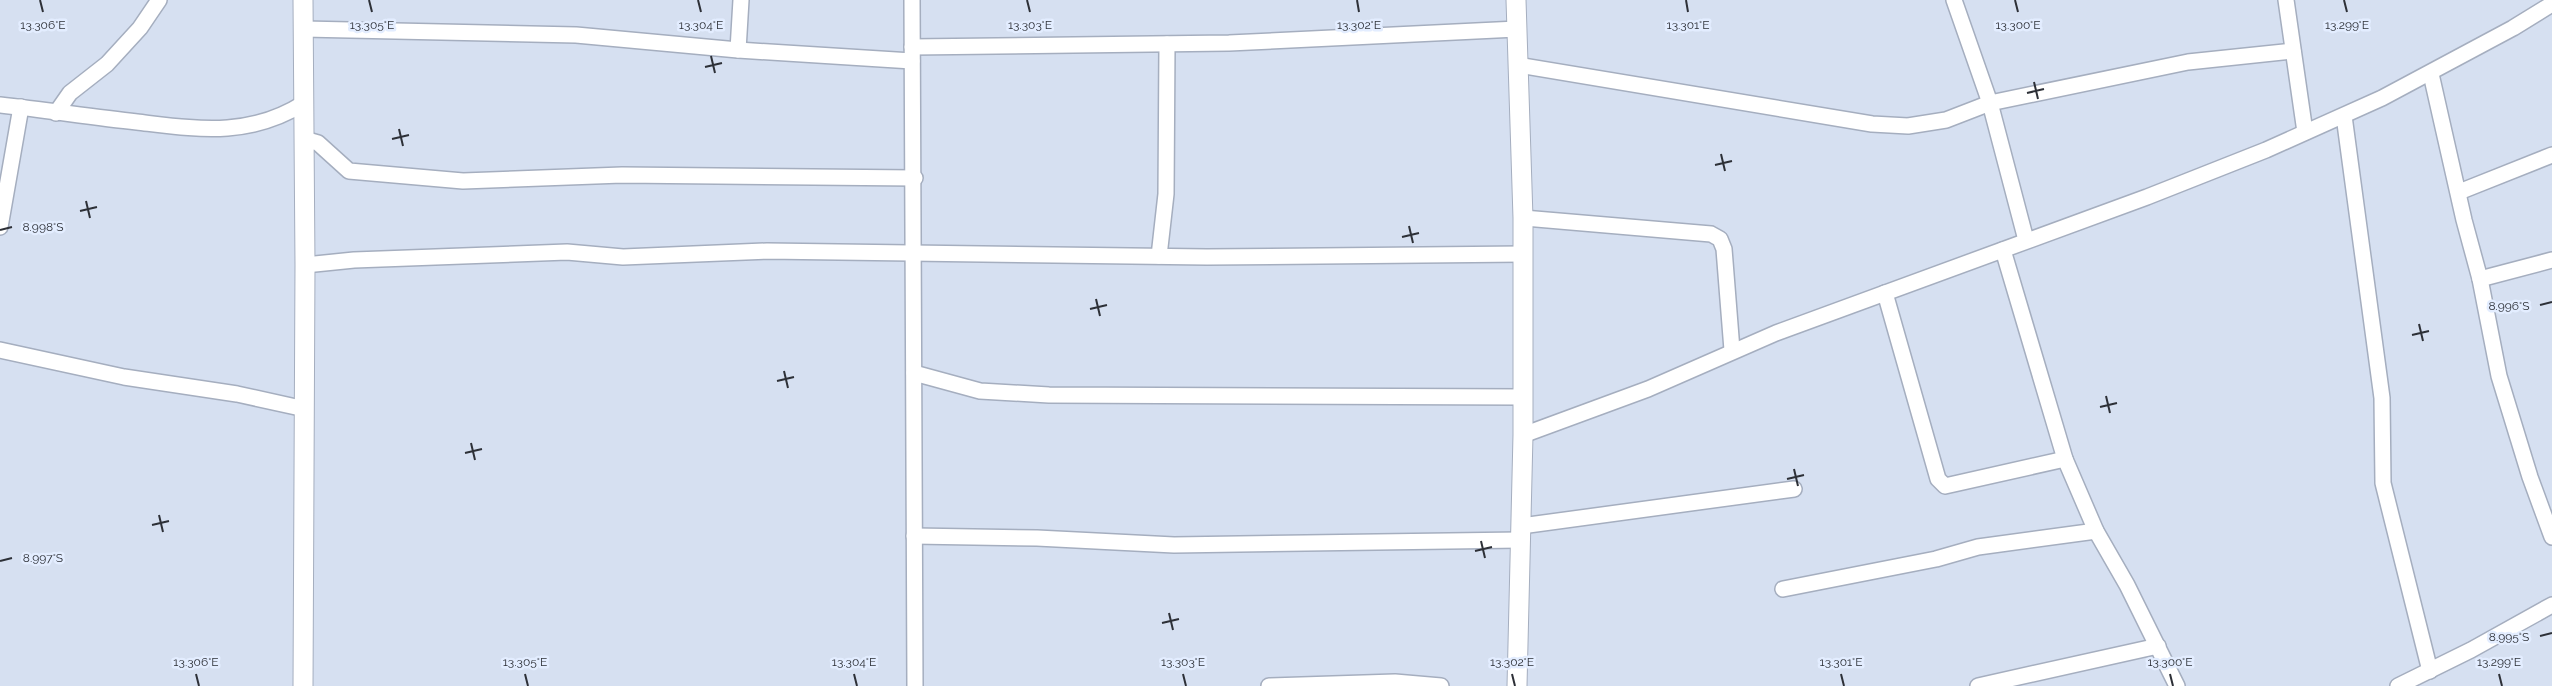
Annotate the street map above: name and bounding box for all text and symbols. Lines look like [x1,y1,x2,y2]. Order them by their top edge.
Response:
text: 13.306°E [20,18,66,32]
text: 13.305°E [350,18,394,32]
text: 13.304°E [679,18,723,32]
text: 13.303°E [1008,18,1052,32]
text: 13.302°E [1337,18,1381,32]
text: 13.301°E [1667,18,1709,32]
text: 13.300°E [1995,18,2041,32]
text: 13.299°E [2325,18,2369,32]
text: 8.998°S [22,220,64,234]
text: 8.996°S [2488,299,2530,313]
text: 8.997°S [23,551,63,565]
text: 8.995°S [2489,630,2529,644]
text: 13.306°E [173,655,219,669]
text: 13.305°E [503,655,547,669]
text: 13.304°E [832,655,876,669]
text: 13.303°E [1161,655,1205,669]
text: 13.302°E [1490,655,1534,669]
text: 13.301°E [1820,655,1862,669]
text: 13.300°E [2147,655,2193,669]
text: 13.299°E [2477,655,2521,669]

